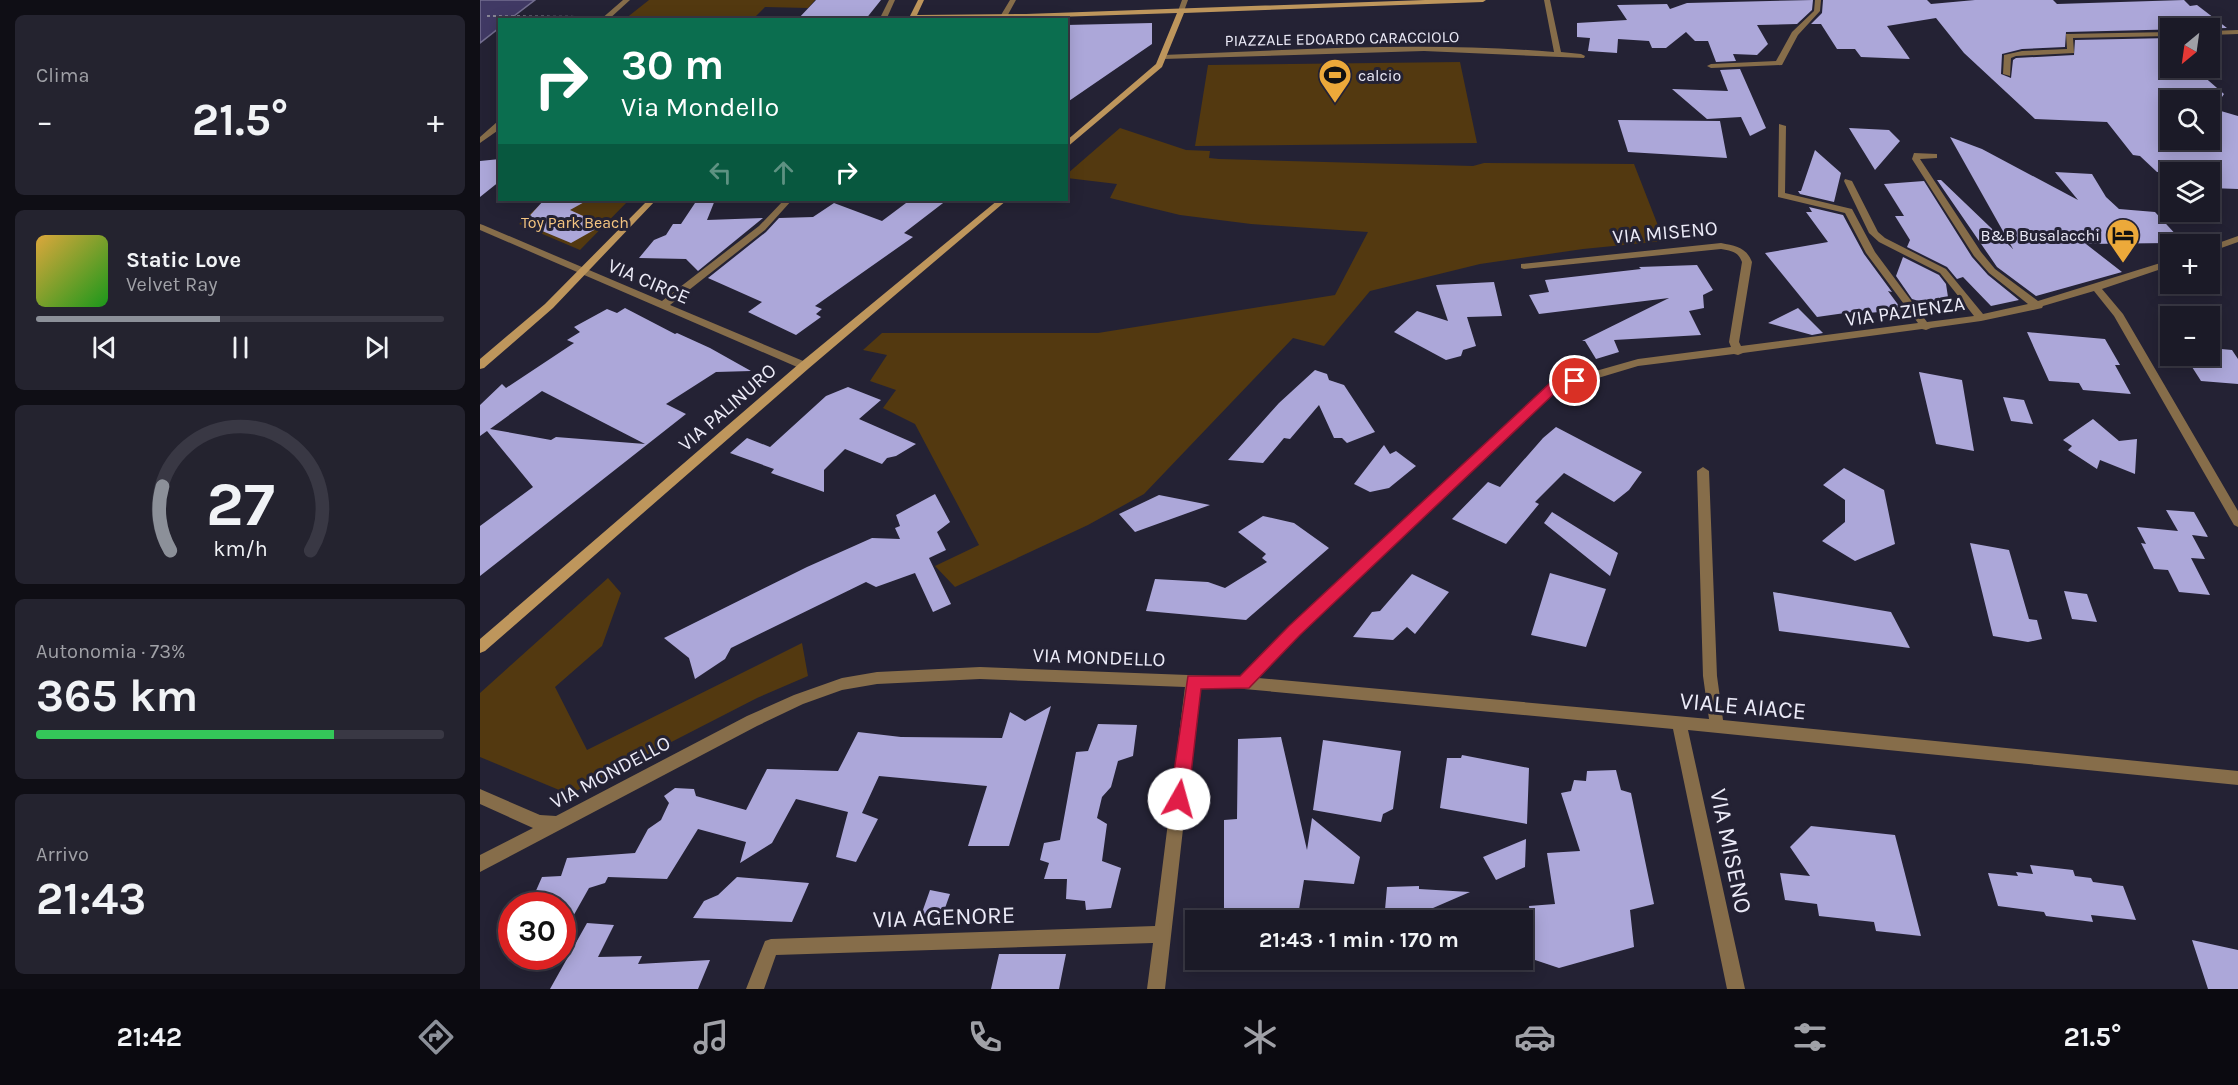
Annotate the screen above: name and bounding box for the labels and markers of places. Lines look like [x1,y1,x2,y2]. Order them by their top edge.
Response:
sports icon: calcio [1317,57,1353,104]
place label: calcio [1358,66,1401,85]
hotel icon: B&B Busalacchi [2105,217,2141,264]
place label: B&B Busalacchi [1981,226,2100,245]
pin [1549,355,1600,406]

